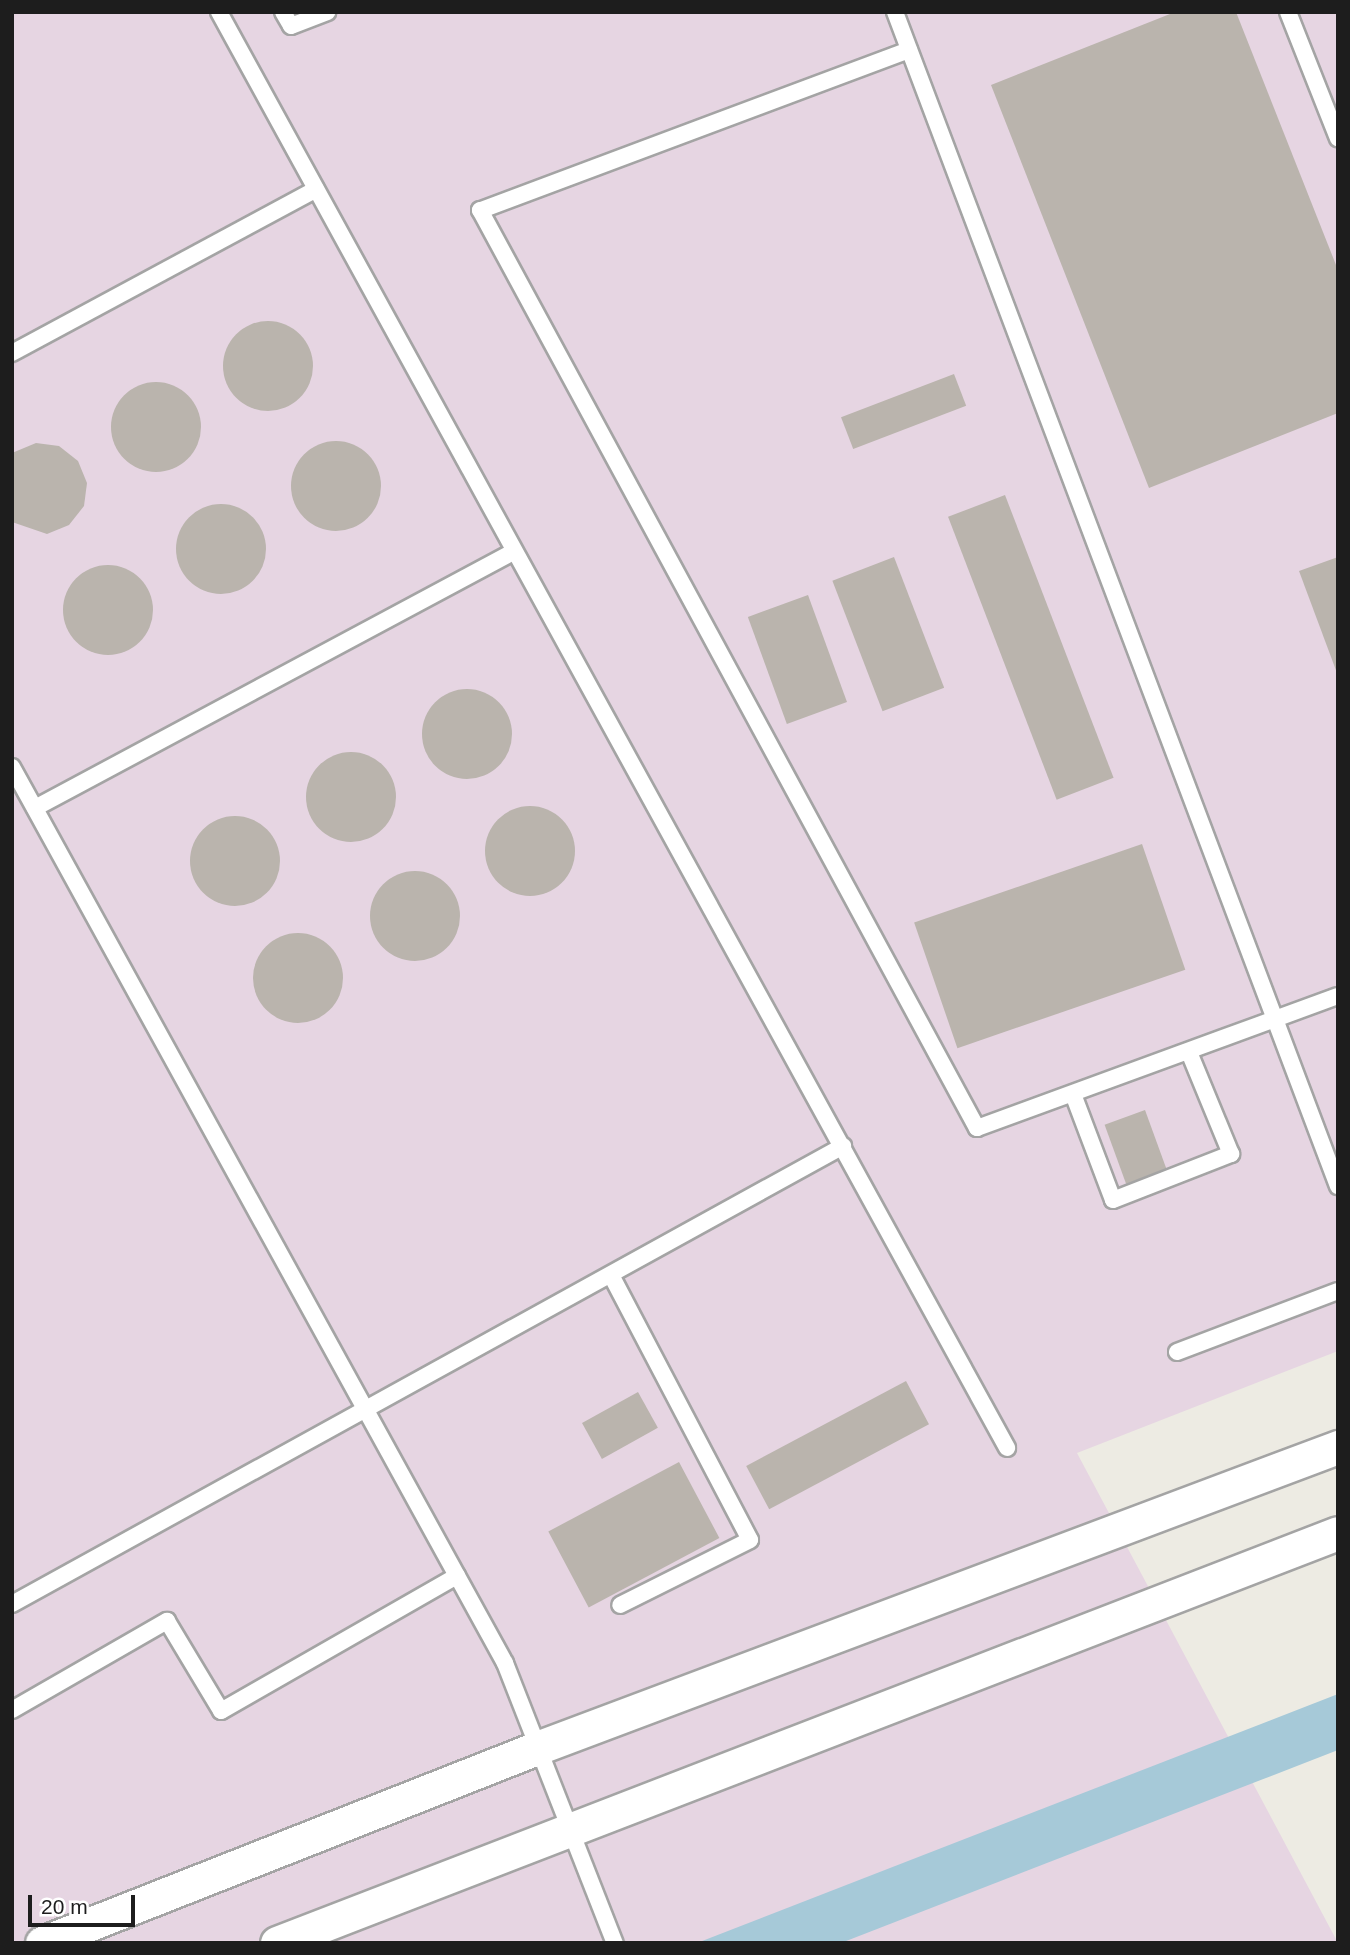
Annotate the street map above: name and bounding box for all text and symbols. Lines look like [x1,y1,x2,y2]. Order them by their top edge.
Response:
scale bar [32,1882,138,1926]
text: 20 m [41,1895,88,1918]

